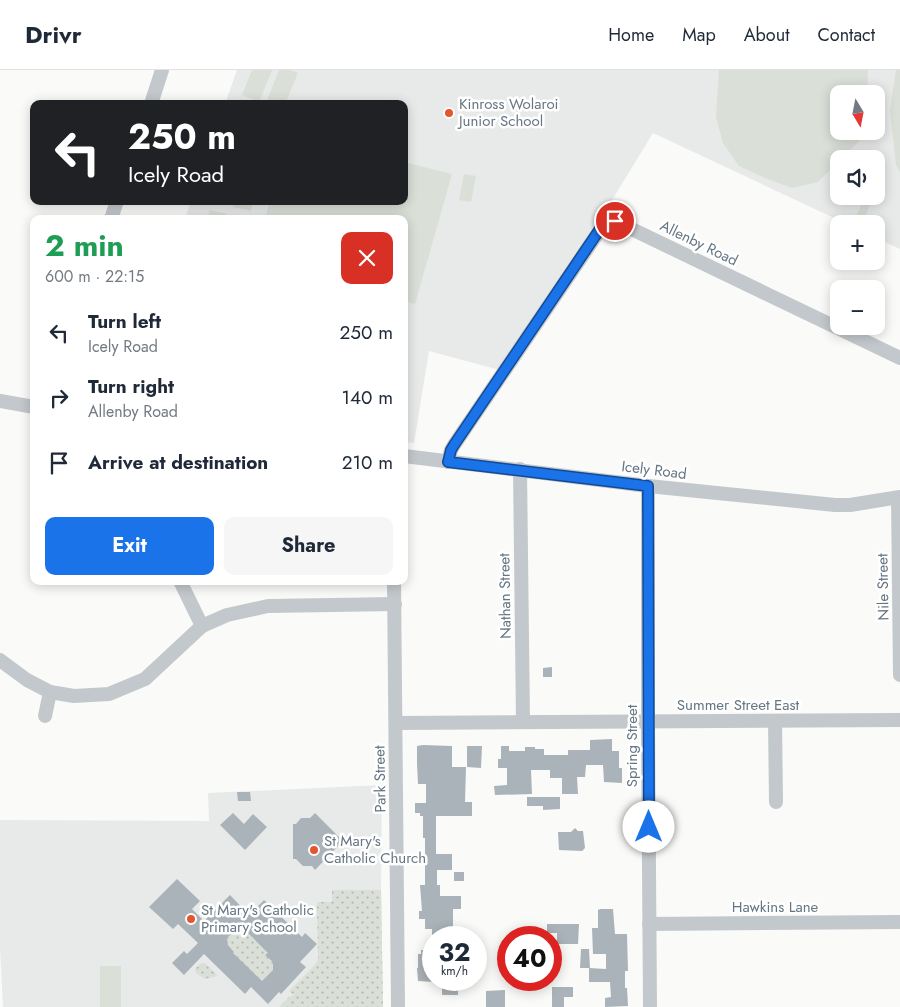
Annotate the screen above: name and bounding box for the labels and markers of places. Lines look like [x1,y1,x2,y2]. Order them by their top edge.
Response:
place label: Kinross Wolaroi Junior School [457,93,558,132]
marker: Kinross Wolaroi Junior School [443,107,455,119]
pin [594,200,636,242]
place label: St Mary's Catholic Church [324,830,426,869]
marker: St Mary's Catholic Church [308,844,320,856]
place label: St Mary's Catholic Primary School [201,899,314,938]
marker: St Mary's Catholic Primary School [185,913,197,925]

